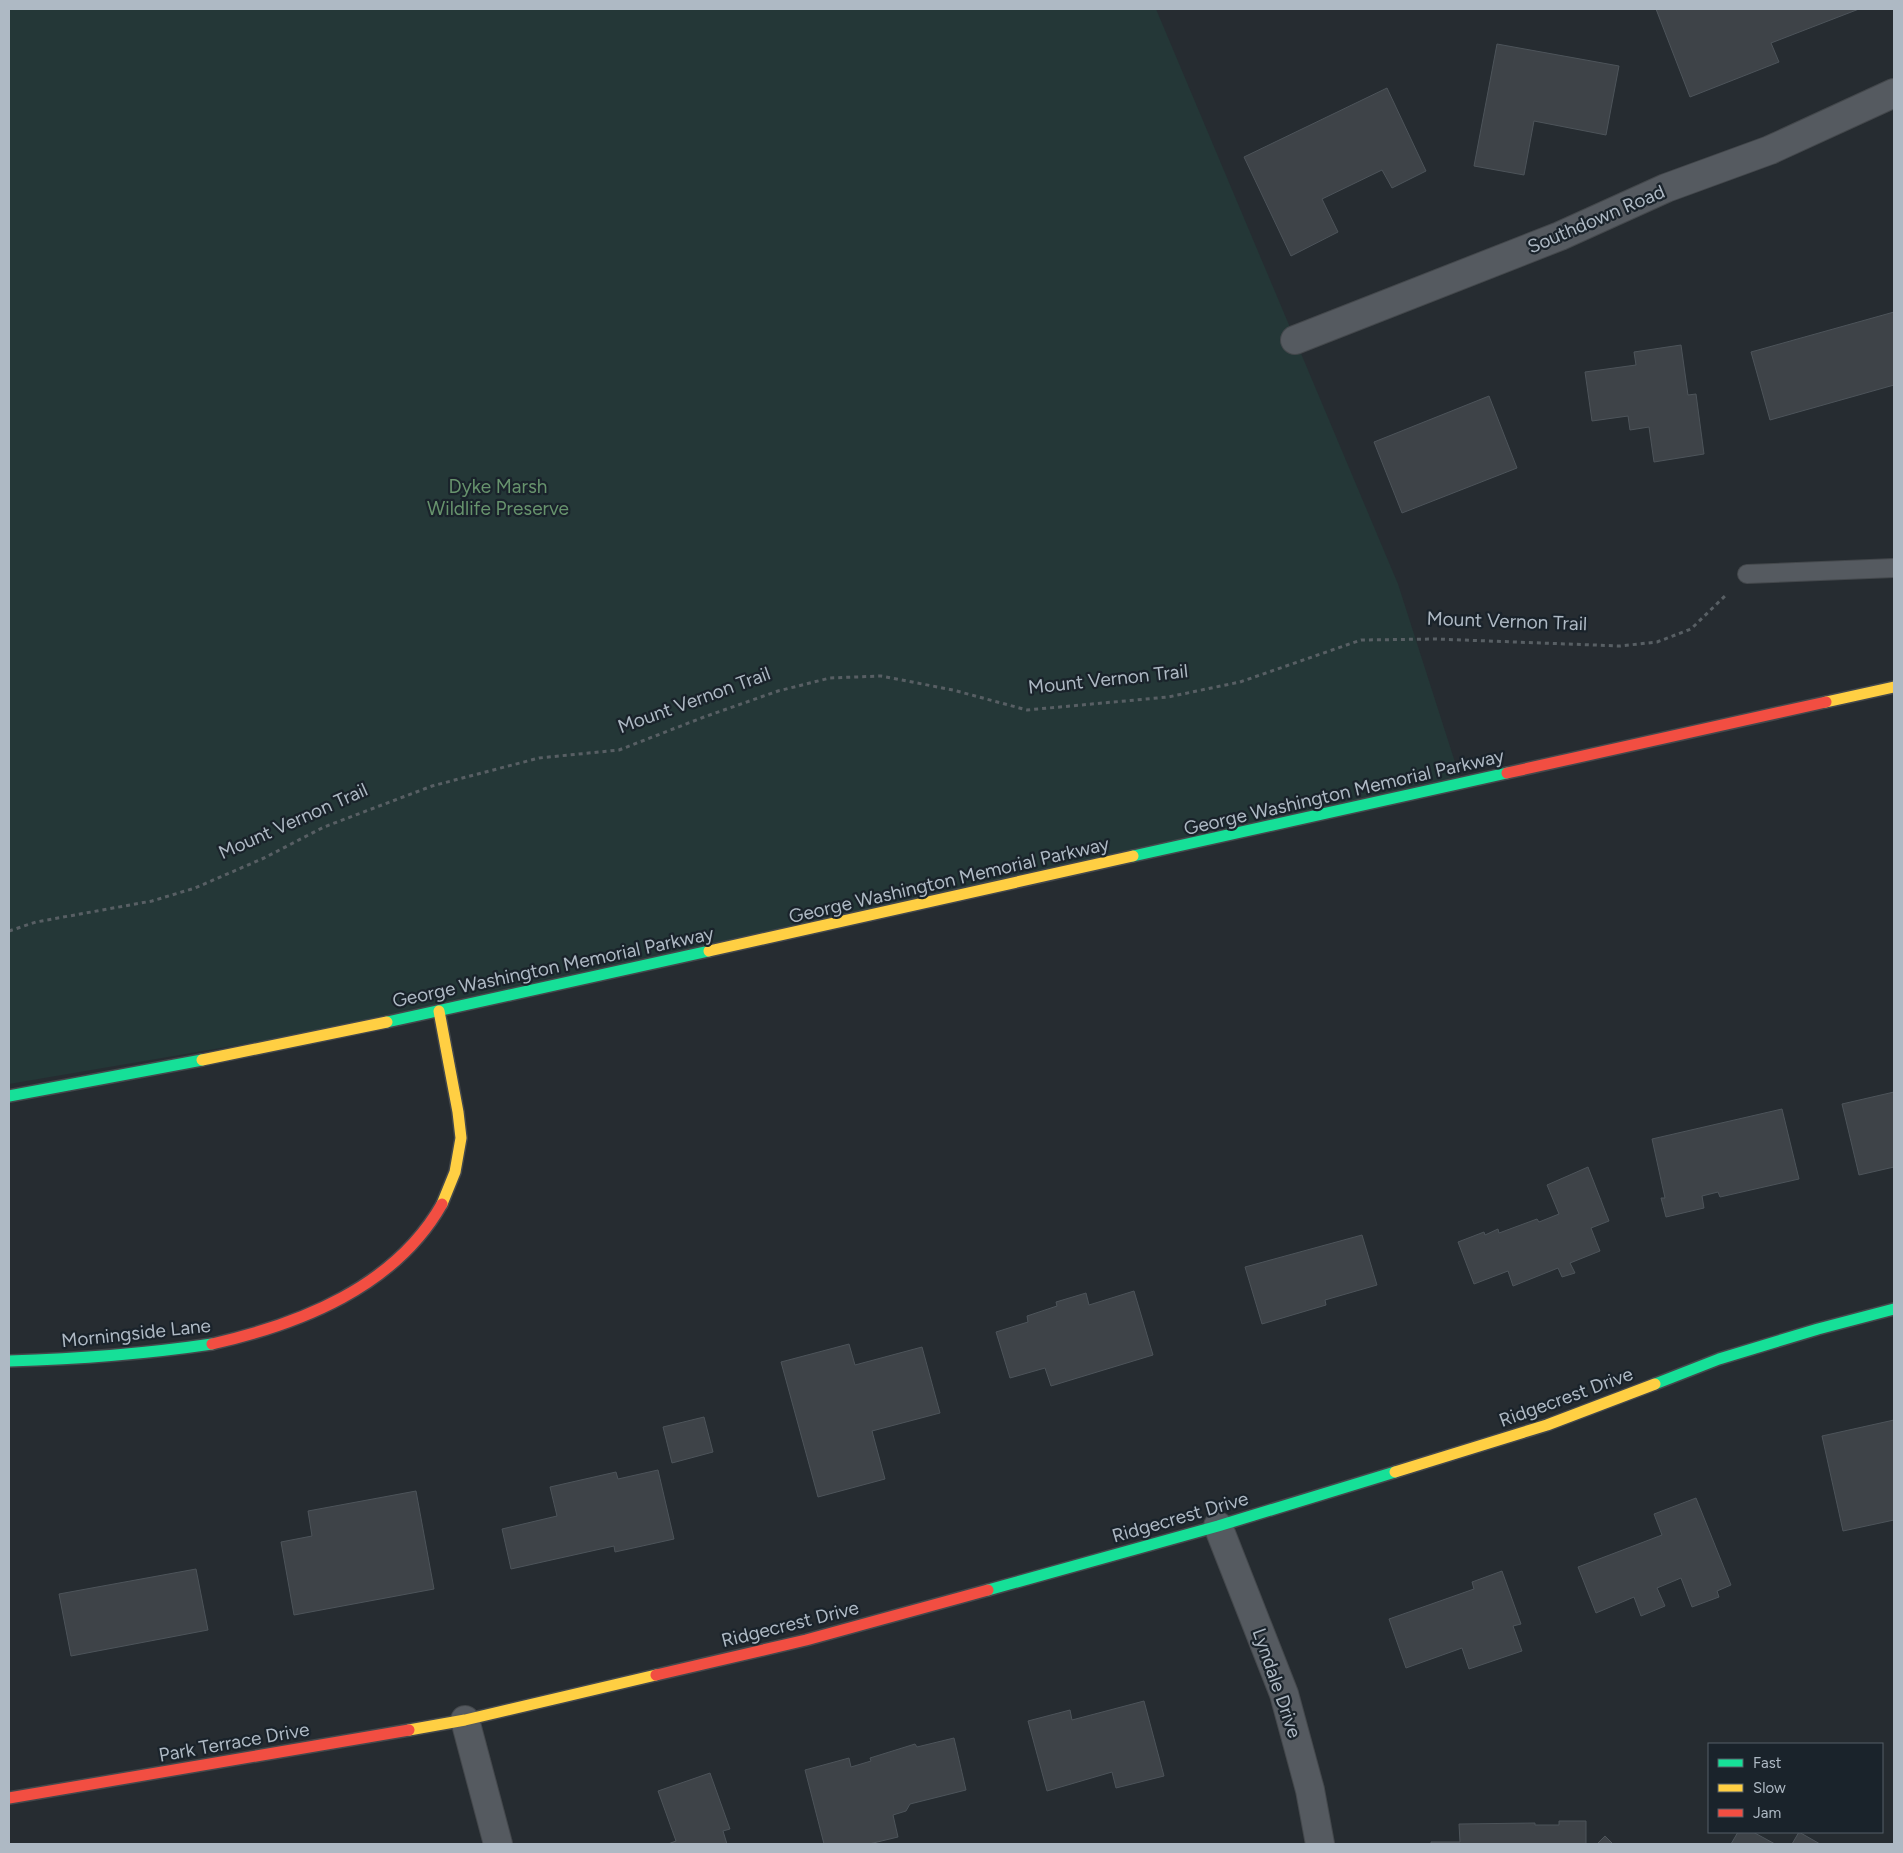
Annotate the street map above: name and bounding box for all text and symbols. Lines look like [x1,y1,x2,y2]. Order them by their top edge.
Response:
street label: Southdown Road [1524,180,1668,258]
park label: Dyke Marsh Wildlife Preserve [427,475,569,520]
street label: Mount Vernon Trail [1426,607,1588,635]
street label: Mount Vernon Trail [1027,659,1189,699]
street label: Mount Vernon Trail [615,662,773,738]
street label: George Washington Memorial Parkway [1182,744,1506,840]
street label: Mount Vernon Trail [215,778,371,864]
street label: George Washington Memorial Parkway [787,832,1111,928]
street label: George Washington Memorial Parkway [390,922,716,1012]
street label: Morningside Lane [60,1314,212,1352]
street label: Ridgecrest Drive [1496,1362,1636,1432]
street label: Ridgecrest Drive [1109,1487,1251,1547]
street label: Ridgecrest Drive [719,1596,861,1652]
street label: Lyndale Drive [1248,1625,1306,1741]
street label: Park Terrace Drive [157,1717,311,1767]
legend [1708,1743,1883,1833]
text: Fast [1753,1754,1782,1772]
text: Slow [1753,1779,1786,1797]
text: Jam [1753,1804,1781,1822]

